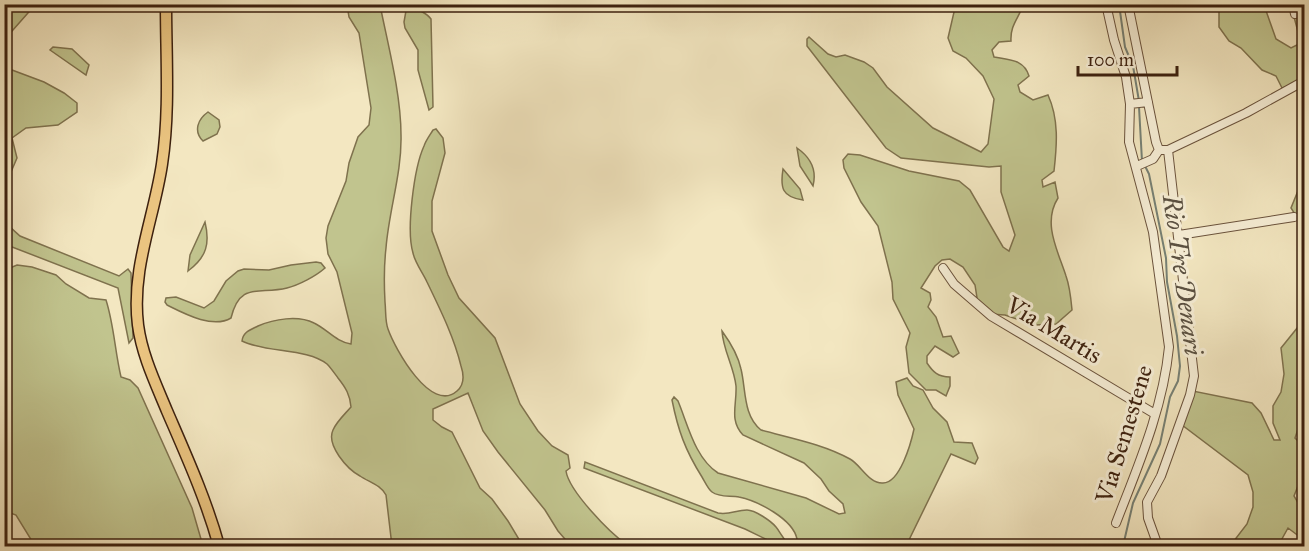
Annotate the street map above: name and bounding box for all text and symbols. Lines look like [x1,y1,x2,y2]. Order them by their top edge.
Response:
scale bar [1078,39,1177,77]
text: 100 m [1087,49,1134,71]
water label: Rio Tre Denari [1156,192,1210,358]
street label: Via Martis [1000,289,1107,370]
street label: Via Semestene [1089,361,1159,508]

